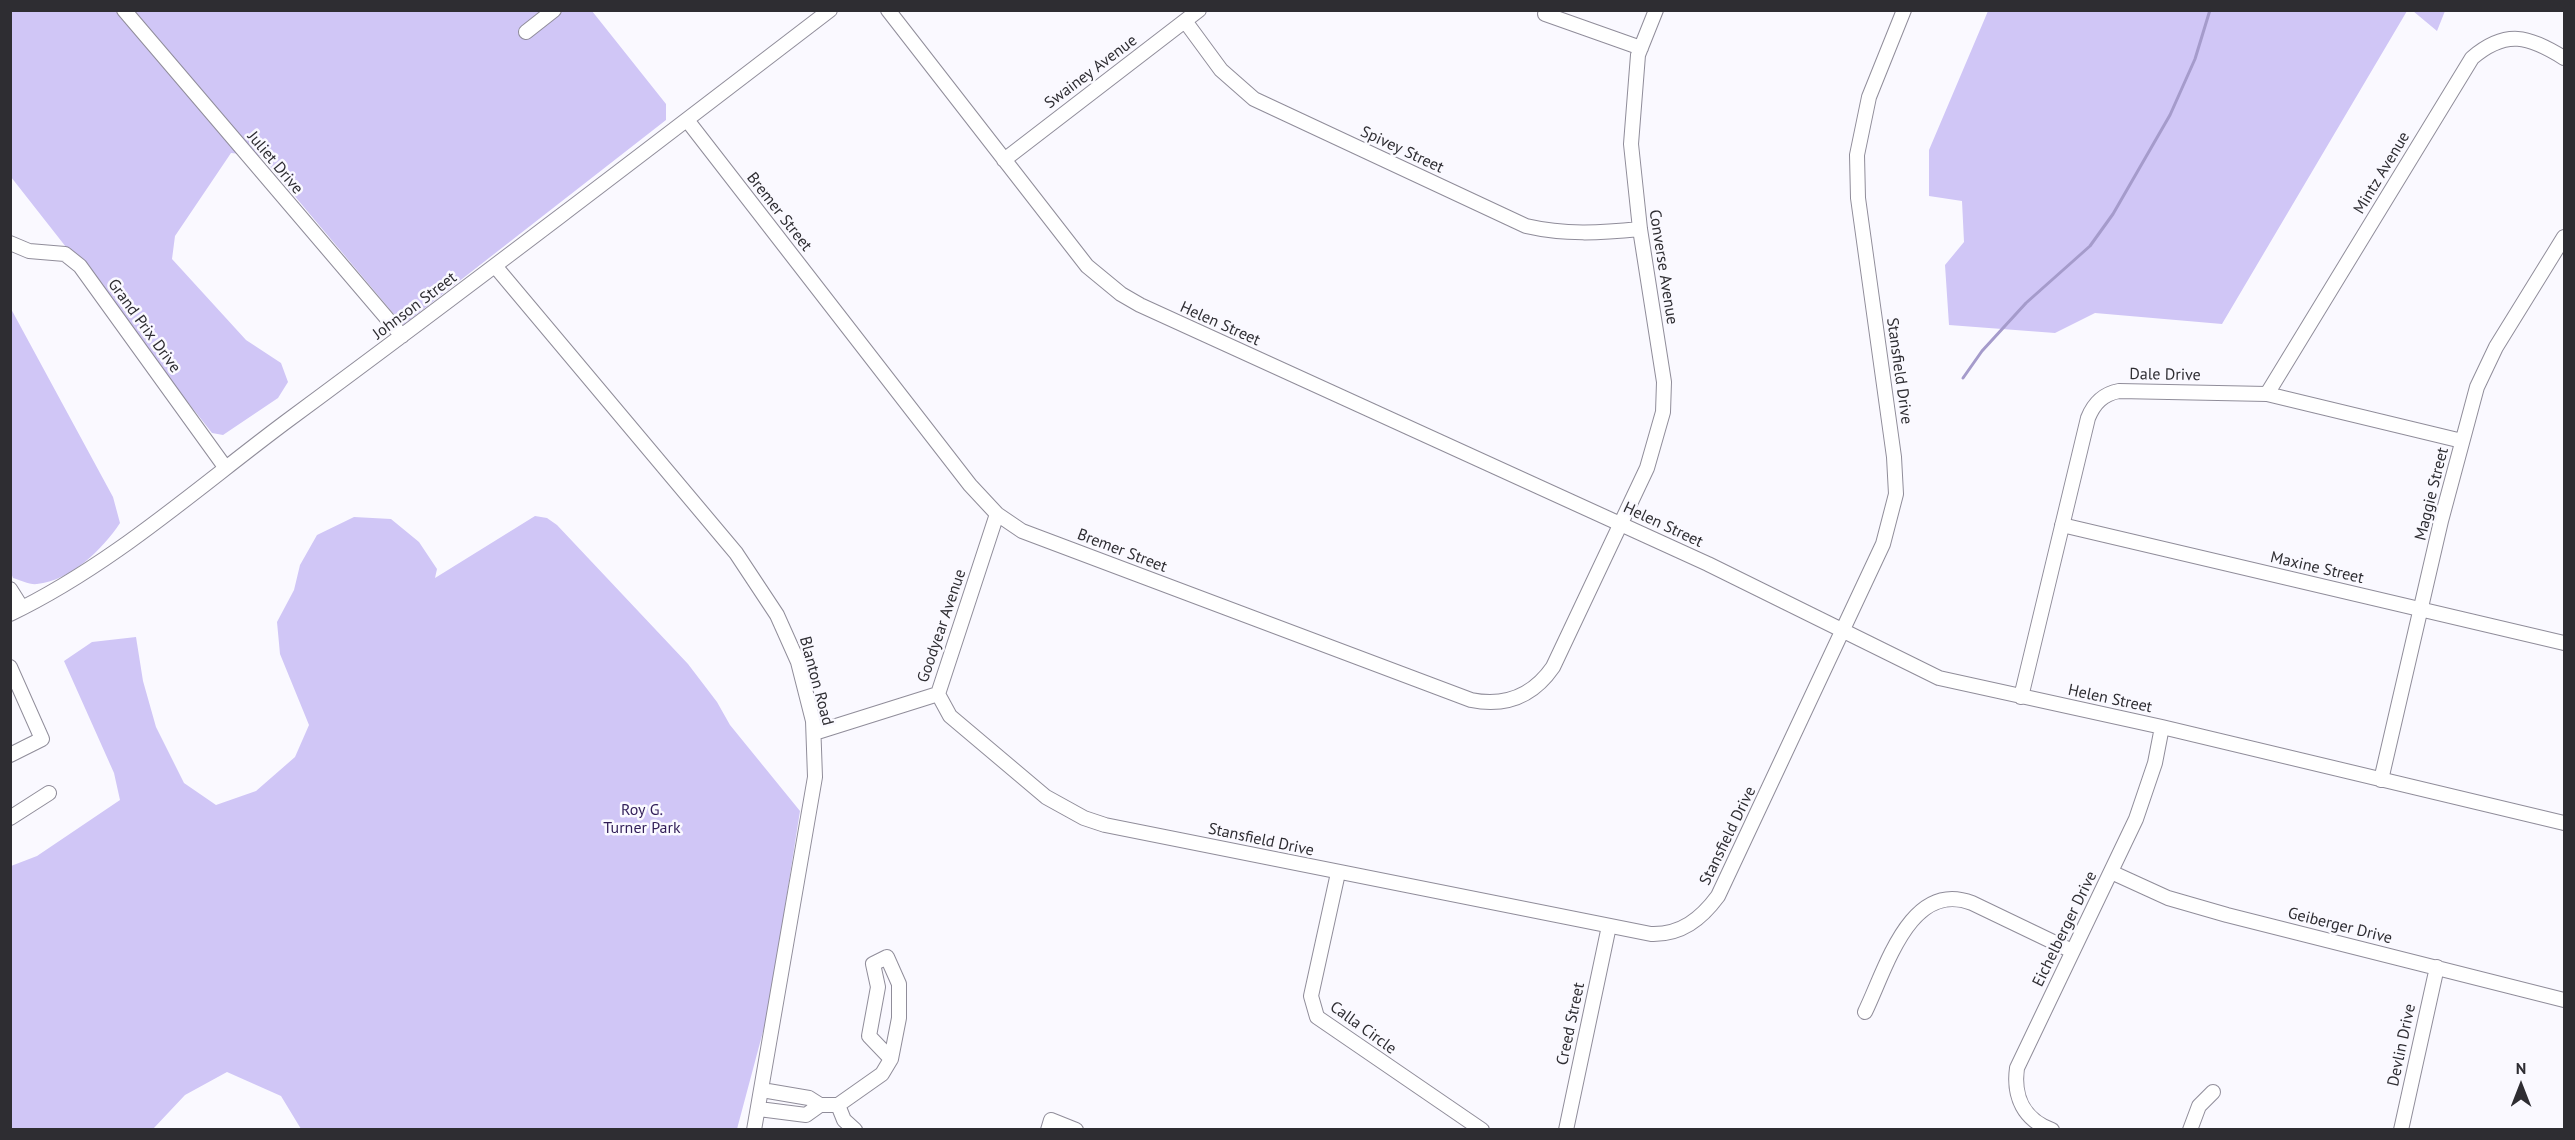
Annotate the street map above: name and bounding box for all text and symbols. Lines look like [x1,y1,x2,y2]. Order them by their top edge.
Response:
street label: Swainey Avenue [1041,31,1141,113]
street label: Spivey Street [1357,122,1447,178]
street label: Juliet Drive [243,128,307,198]
street label: Mintz Avenue [2350,128,2414,218]
street label: Bremer Street [742,169,816,255]
street label: Converse Avenue [1644,208,1682,326]
street label: Johnson Street [369,268,461,344]
street label: Grand Prix Drive [104,275,184,377]
street label: Helen Street [1177,298,1263,350]
street label: Stansfield Drive [1882,316,1916,426]
street label: Dale Drive [2129,365,2201,385]
street label: Maggie Street [2411,445,2453,543]
street label: Helen Street [1620,498,1706,552]
street label: Bremer Street [1074,525,1170,577]
street label: Maxine Street [2268,548,2366,588]
street label: Goodyear Avenue [914,567,970,685]
street label: Blanton Road [795,634,837,728]
street label: Helen Street [2066,681,2154,717]
street label: Stansfield Drive [1696,783,1760,889]
park label: Roy G. Turner Park [603,800,681,838]
street label: Stansfield Drive [1206,819,1316,861]
street label: Eichelberger Drive [2029,868,2101,990]
street label: Geiberger Drive [2286,904,2394,948]
street label: Creed Street [1553,981,1589,1067]
street label: Calla Circle [1326,998,1400,1058]
street label: Devlin Drive [2384,1002,2420,1088]
north arrow [2491,1056,2551,1116]
text: N [2516,1058,2526,1078]

